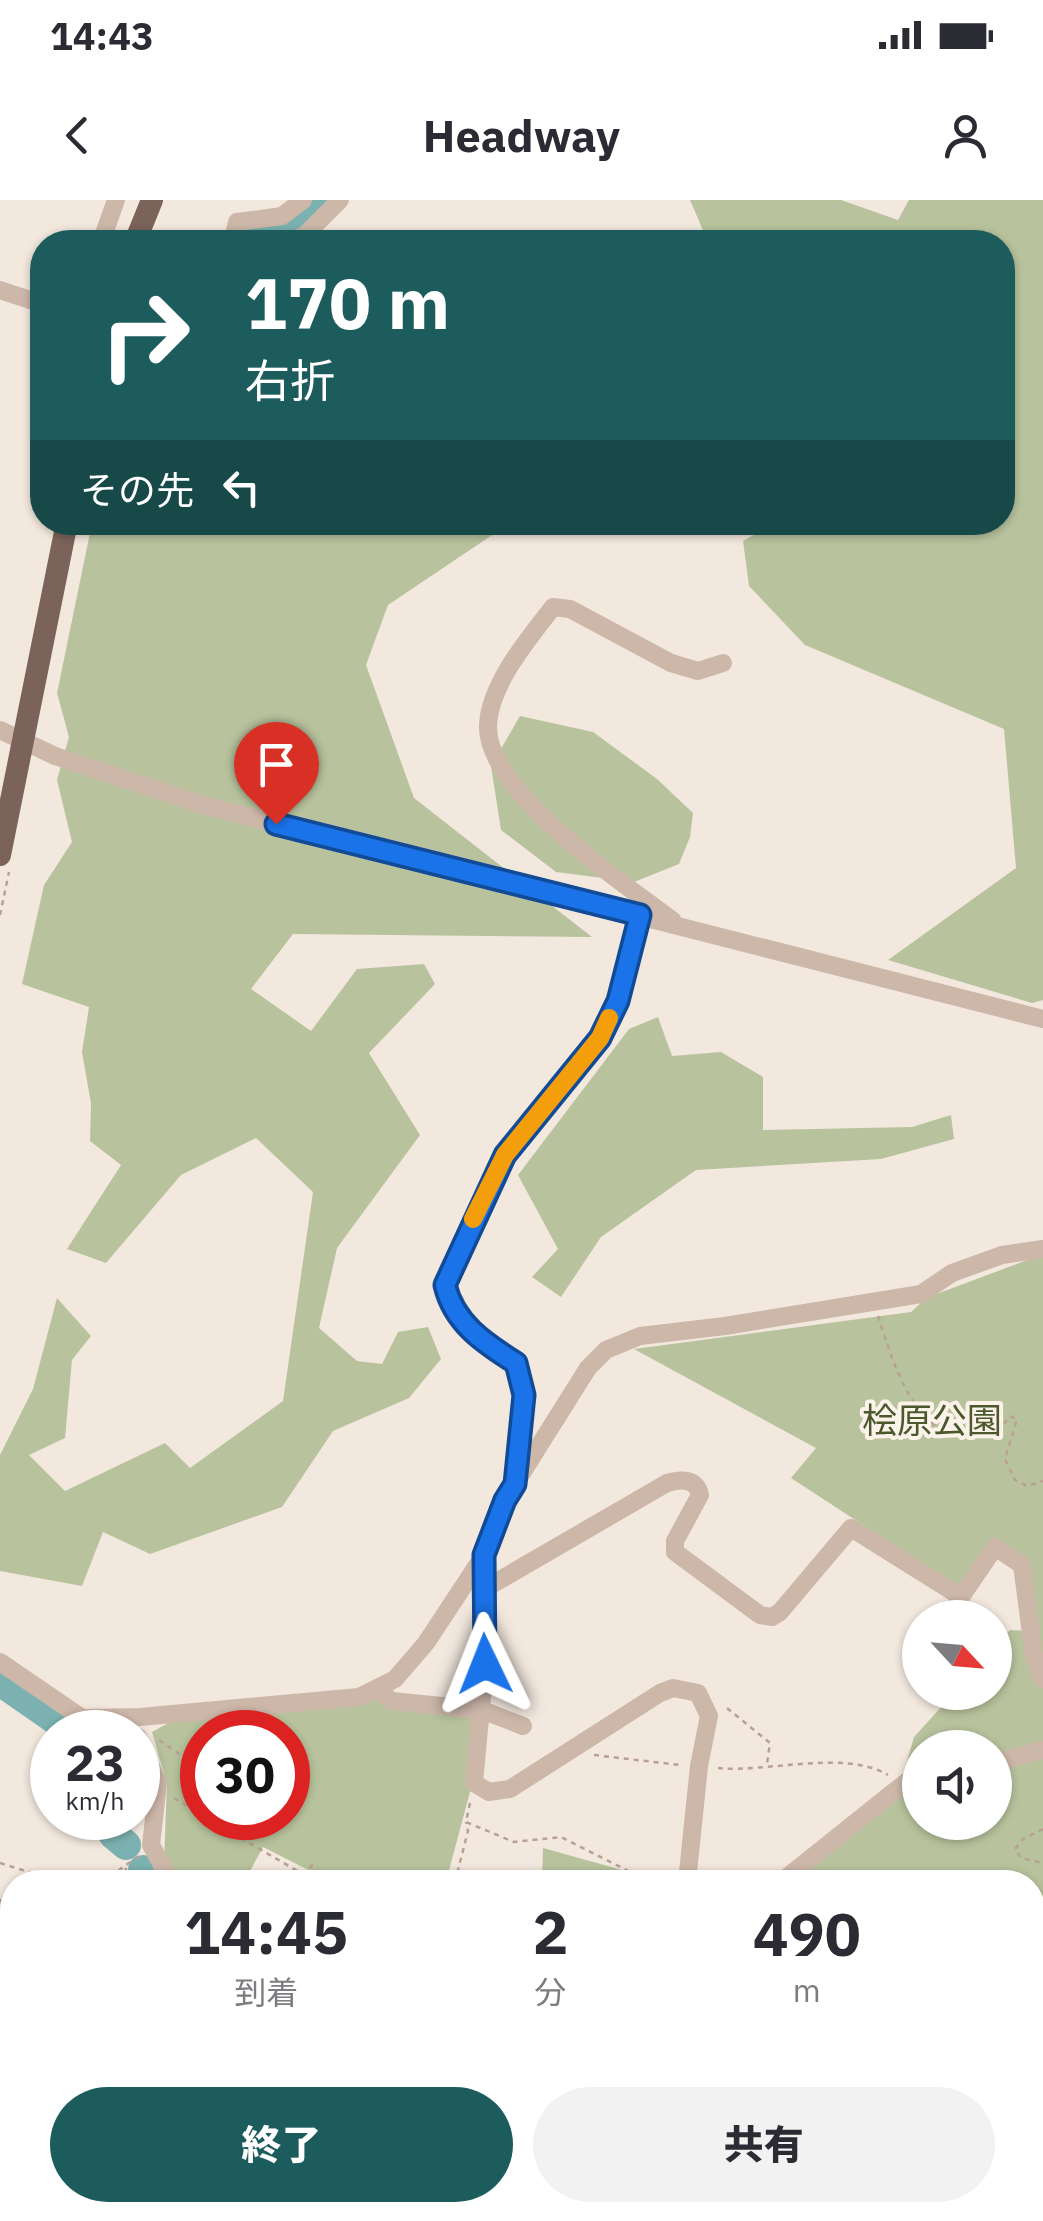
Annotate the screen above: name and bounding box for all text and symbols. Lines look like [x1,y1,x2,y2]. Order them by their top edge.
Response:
text: 14:43 [50,11,154,60]
text: Headway [423,106,620,164]
icon: back [50,108,105,163]
icon: person [938,108,993,163]
text: 170 m [245,257,450,348]
icon: right [80,270,210,400]
text: 右折 [245,351,335,409]
icon: left [214,460,269,515]
text: その先 [80,465,194,514]
pin [234,722,319,825]
icon: arrive [249,737,304,792]
park label: 桧原公園 [862,1397,1002,1443]
north arrow [902,1600,1012,1710]
map controls [902,1600,1012,1840]
position arrow [433,1612,537,1716]
speed limit sign: 30 [180,1710,310,1840]
text: 23 [65,1730,125,1795]
button: sound [902,1730,1012,1840]
text: km/h [66,1784,124,1817]
text: 14:45 [184,1892,348,1971]
text: 2 [532,1892,568,1971]
text: 490 [753,1894,861,1973]
text: m [793,1969,821,2011]
text: 到着 [234,1971,298,2013]
text: 分 [534,1971,566,2013]
button: 終了 [50,2087,513,2202]
button: 共有 [533,2087,995,2202]

